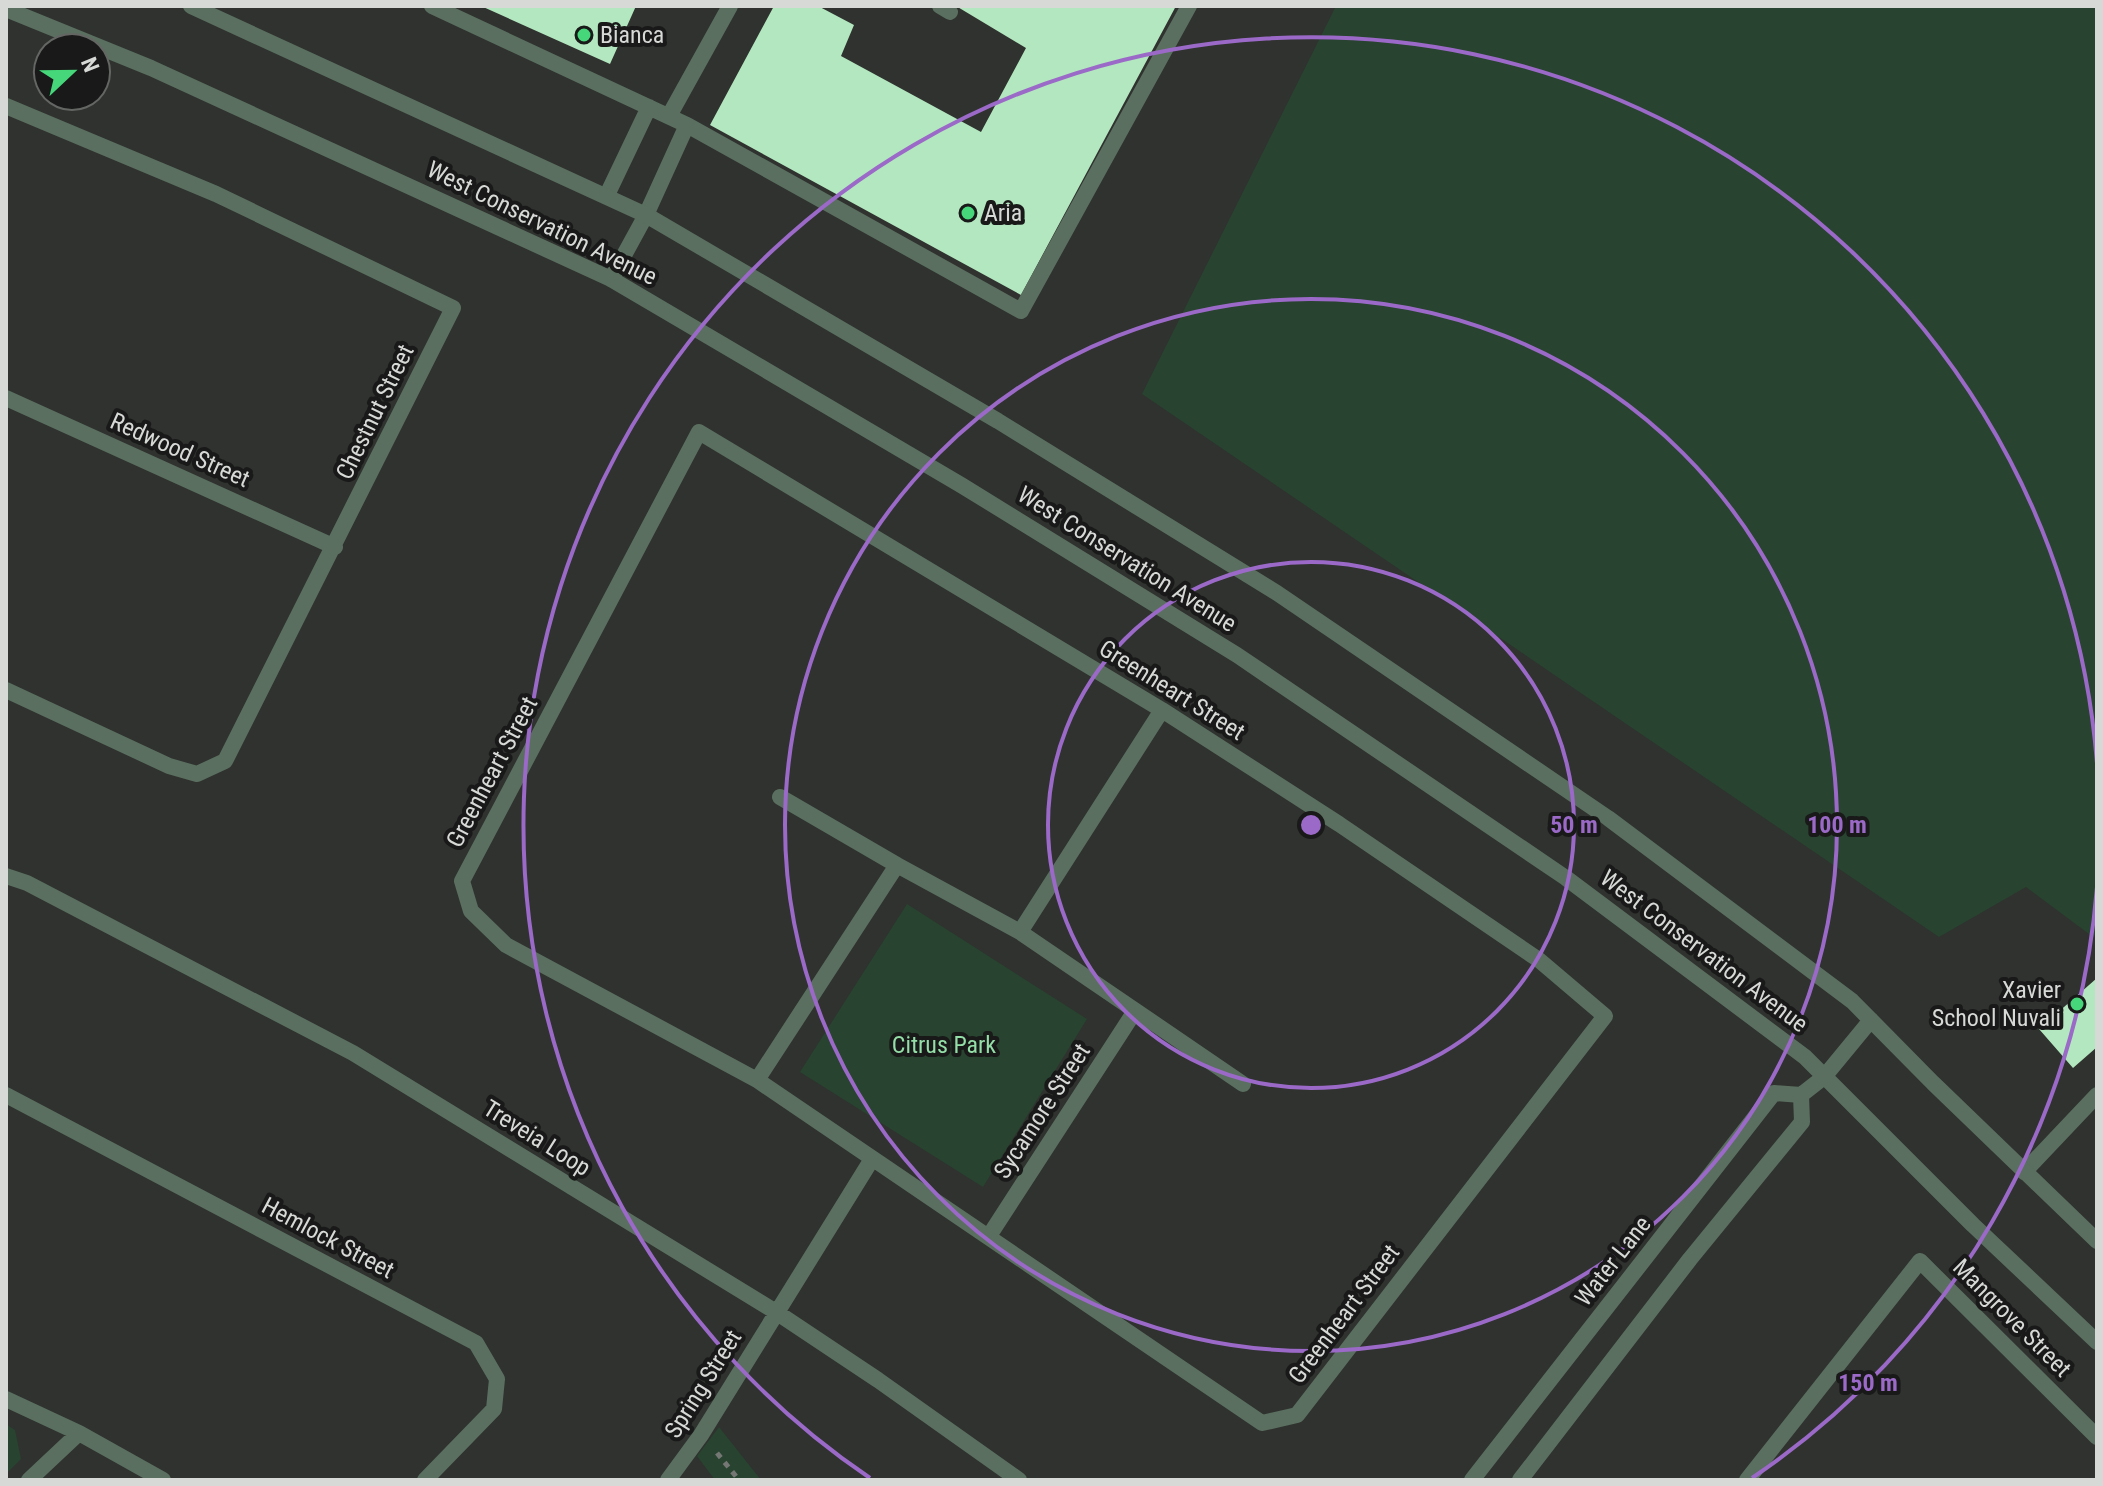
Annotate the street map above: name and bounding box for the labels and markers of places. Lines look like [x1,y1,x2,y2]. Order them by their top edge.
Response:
place label: Bianca [600,21,664,49]
marker: Bianca [575,26,593,44]
place label: Aria [984,199,1022,227]
marker: Aria [959,204,977,222]
centre of rings [1297,811,1325,839]
place label: Xavier School Nuvali [1932,976,2061,1032]
marker: Xavier School Nuvali [2068,995,2086,1013]

